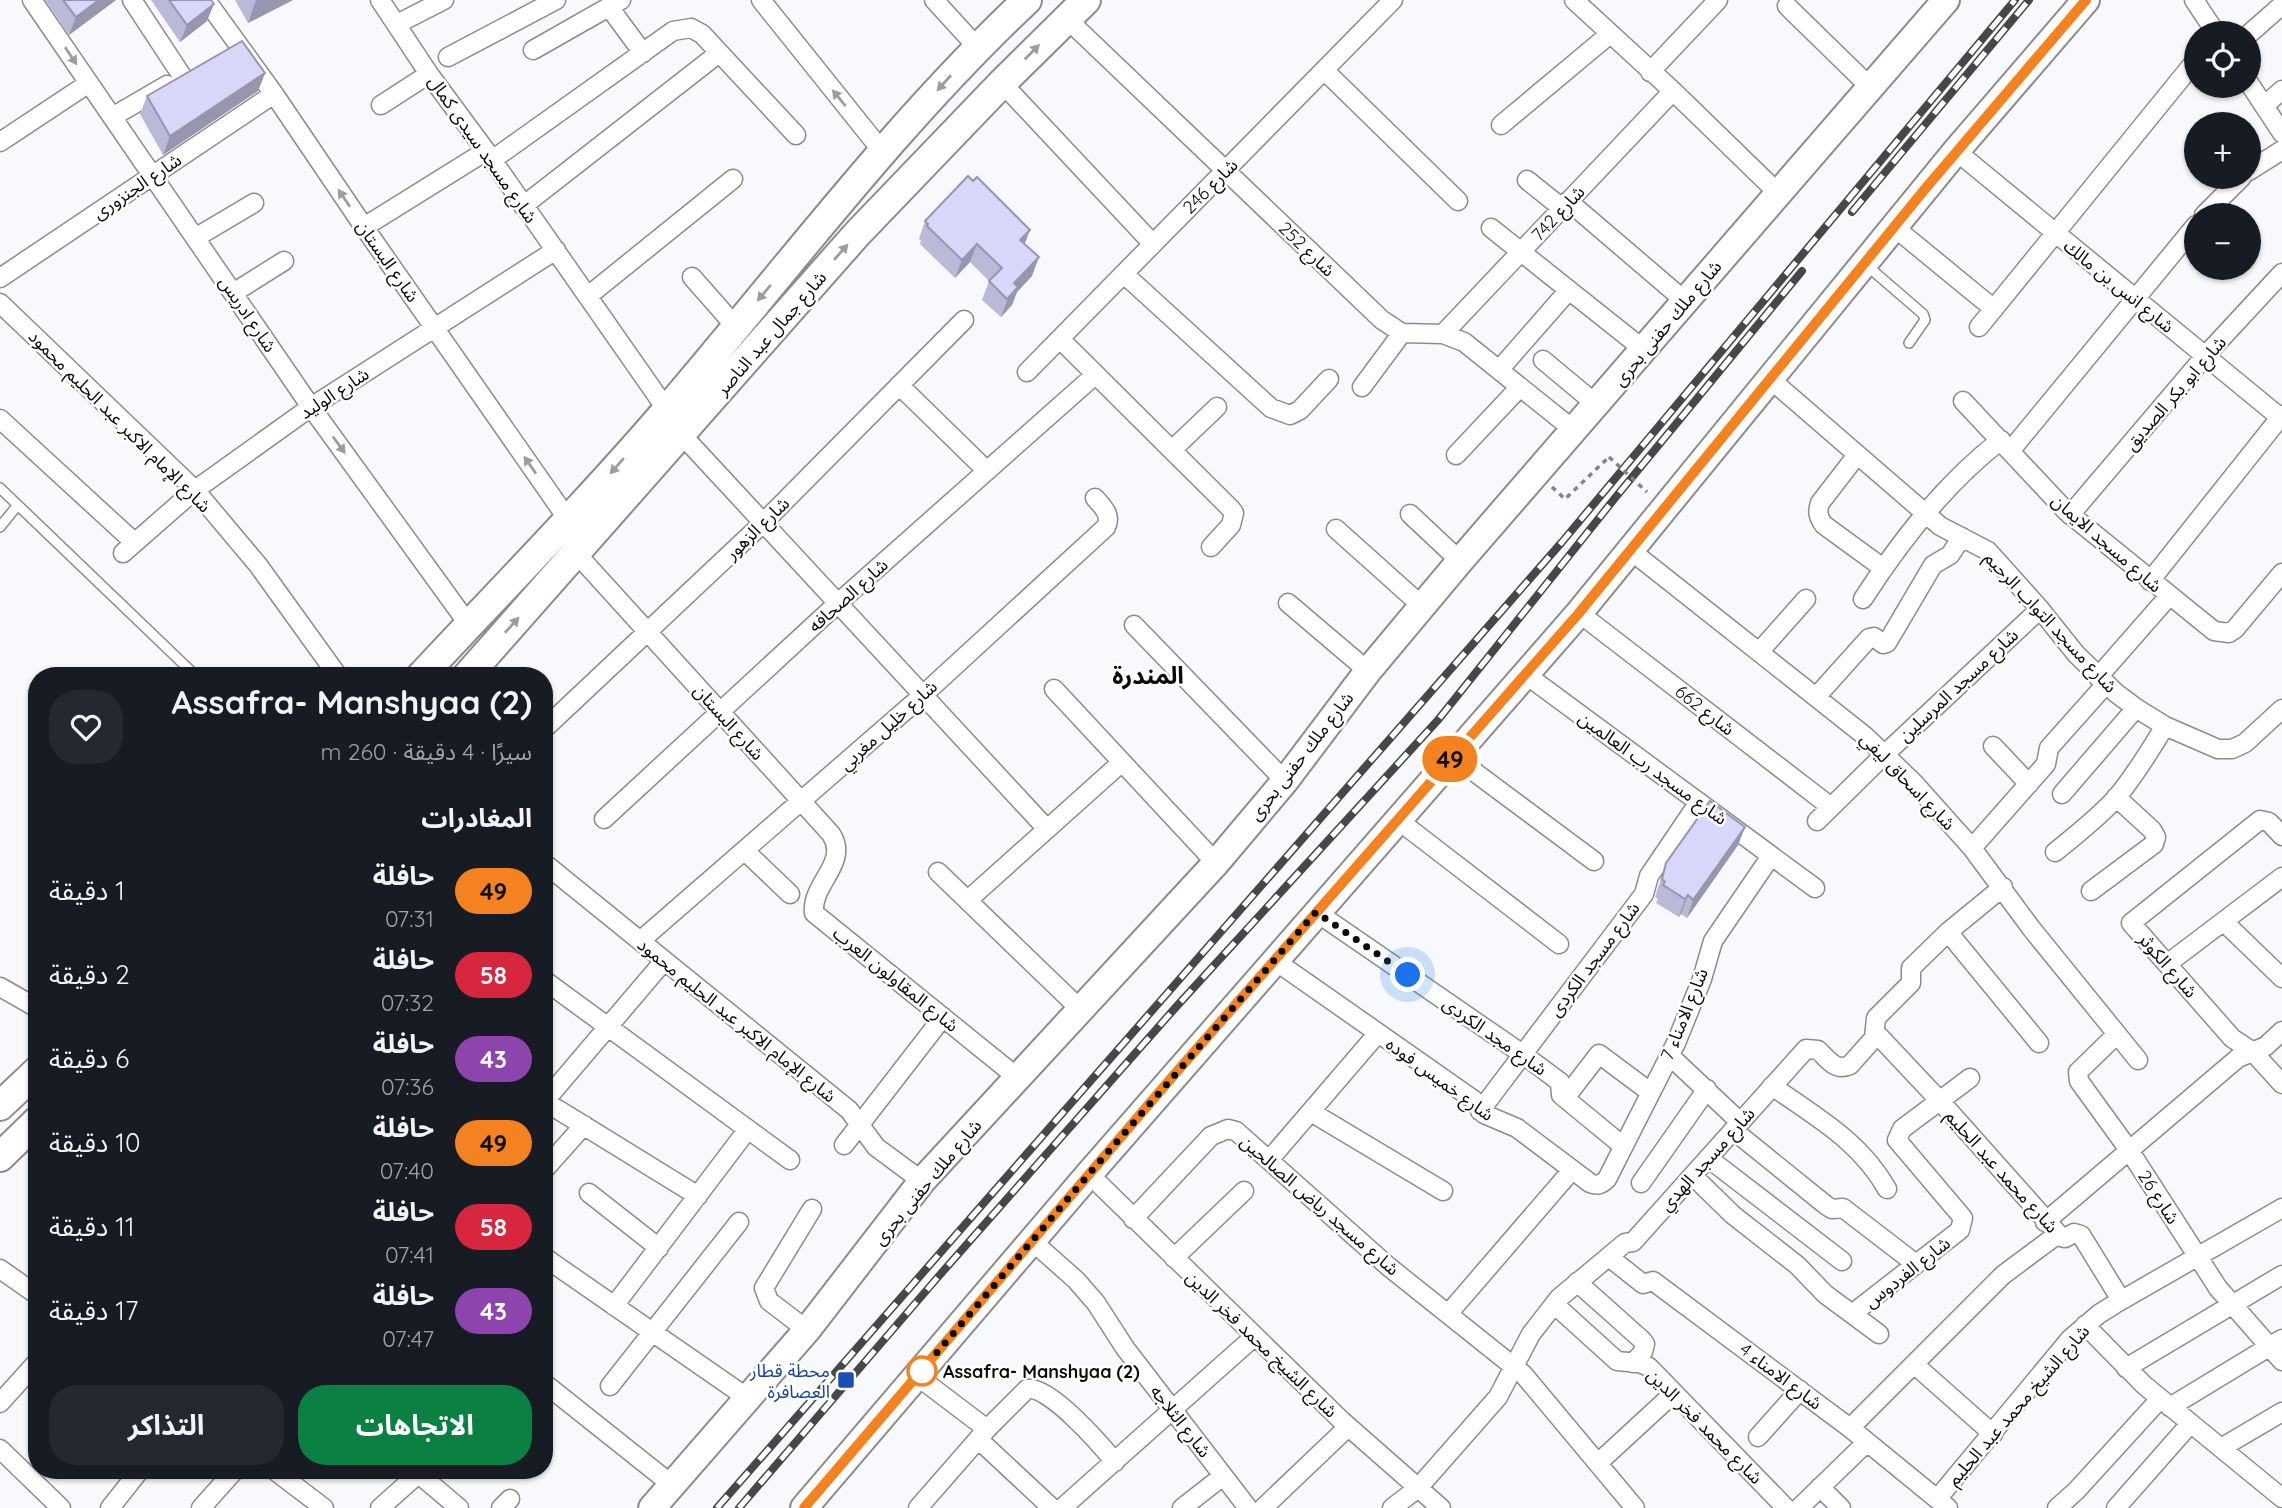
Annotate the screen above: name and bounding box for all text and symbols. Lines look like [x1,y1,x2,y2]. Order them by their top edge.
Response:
map controls [2184,21,2261,280]
button: locate [2184,21,2261,98]
one-way arrow [1024,44,1041,61]
one-way arrow [64,47,78,65]
street label: شارع مسجد سيدى كمال [421,71,543,229]
one-way arrow [937,74,953,91]
one-way arrow [832,90,847,108]
button: + [2184,112,2261,189]
street label: شارع الجنزورى [88,148,187,227]
street label: شارع 246 [1178,154,1245,221]
street label: شارع 742 [1526,180,1592,248]
one-way arrow [338,188,351,208]
button: − [2184,203,2261,280]
street label: شارع البستان [349,216,425,308]
street label: شارع 252 [1272,216,1340,284]
street label: شارع انس بن مالك [2057,234,2179,340]
one-way arrow [833,243,849,261]
street label: شارع ملك حفنى بحرى [1608,255,1729,393]
street label: شارع جمال عبد الناصر [710,266,833,403]
street label: شارع ادريس [212,271,282,358]
one-way arrow [757,283,772,301]
street label: شارع الإمام الاكبر عبد الحليم محمود [22,325,216,519]
street label: شارع ابو بكر الصديق [2119,331,2233,457]
street label: شارع الوليد [295,362,375,427]
one-way arrow [332,436,346,454]
one-way arrow [523,456,537,474]
one-way arrow [610,458,626,475]
street label: شارع مسجد الايمان [2045,489,2167,599]
street label: شارع الزهور [719,492,796,567]
street label: شارع مسجد التواب الرحيم [1977,547,2122,699]
street label: شارع الصحافه [803,553,895,639]
one-way arrow [504,616,519,633]
street label: شارع مسجد المرسلين [1893,623,2025,749]
district label: المندرة [1112,660,1184,690]
street label: شارع خليل مغربي [834,675,944,777]
street label: شارع البستان [687,679,769,767]
street label: شارع 662 [1669,680,1739,743]
text: Assafra- Manshyaa (2) [172,681,532,722]
street label: شارع ملك حفنى بحرى [1244,687,1361,827]
button: heart [49,690,123,764]
street label: شارع مسجد رب العالمين [1572,706,1732,832]
street label: شارع اسحاق ليفي [1853,727,1961,837]
line badge: 49 [1418,736,1482,782]
text: سيرًا · 4 دقيقة · 260 m [320,737,532,766]
text: 49 [1436,744,1464,774]
text: المغادرات [421,801,532,834]
text: حافلة [373,859,434,892]
text: 1 دقيقة [49,874,125,907]
text: 49 [480,876,507,906]
street label: شارع مسجد الكردى [1543,897,1647,1023]
text: 07:31 [385,904,434,933]
street label: شارع المقاولون العرب [827,921,964,1039]
street label: شارع الكوثر [2130,927,2203,1004]
street label: شارع الإمام الاكبر عبد الحليم محمود [631,933,841,1110]
text: حافلة [373,943,434,976]
your location [1390,957,1425,992]
text: 2 دقيقة [49,958,130,991]
text: 58 [480,960,507,990]
street label: شارع الامناء 7 [1655,965,1716,1064]
text: 07:32 [381,988,434,1017]
street label: شارع مجد الكردى [1437,991,1552,1083]
text: حافلة [373,1027,434,1060]
street label: شارع خميس فوده [1380,1032,1498,1128]
text: 6 دقيقة [49,1042,129,1075]
text: 43 [480,1044,507,1074]
text: 07:36 [381,1072,434,1101]
street label: شارع مسجد الهدي [1654,1102,1762,1218]
street label: شارع محمد عبد الحليم [1938,1105,2063,1239]
text: حافلة [373,1111,434,1144]
street label: شارع ملك حفنى بحرى [868,1114,989,1252]
text: 10 دقيقة [49,1126,140,1159]
text: 49 [480,1128,507,1158]
street label: شارع مسجد رياض الصالحين [1234,1130,1404,1283]
text: 07:40 [380,1156,434,1185]
street label: شارع 26 [2131,1166,2185,1230]
text: حافلة [373,1195,434,1228]
text: 11 دقيقة [49,1210,135,1243]
text: 58 [480,1212,507,1242]
street label: شارع الفردوس [1859,1231,1956,1315]
text: 07:41 [385,1240,434,1269]
street label: شارع الشيخ محمد فخر الدين [1179,1266,1343,1425]
text: حافلة [373,1279,434,1312]
text: 17 دقيقة [49,1294,138,1327]
text: 43 [480,1296,507,1326]
street label: شارع الشيخ محمد عبد الحليم [1942,1320,2096,1492]
text: 07:47 [382,1324,434,1353]
street label: شارع الامناء 4 [1733,1337,1827,1417]
marker: Assafra- Manshyaa (2) [907,1356,937,1386]
place label: محطة قطار العصافرة [749,1359,830,1403]
place label: Assafra- Manshyaa (2) [943,1360,1140,1383]
street label: شارع محمد فخر الدين [1640,1363,1768,1491]
marker: محطة قطار العصافرة [836,1370,856,1390]
street label: شارع الثلاجه [1143,1380,1216,1464]
button: التذاكر [49,1385,284,1465]
button: الاتجاهات [298,1385,532,1465]

